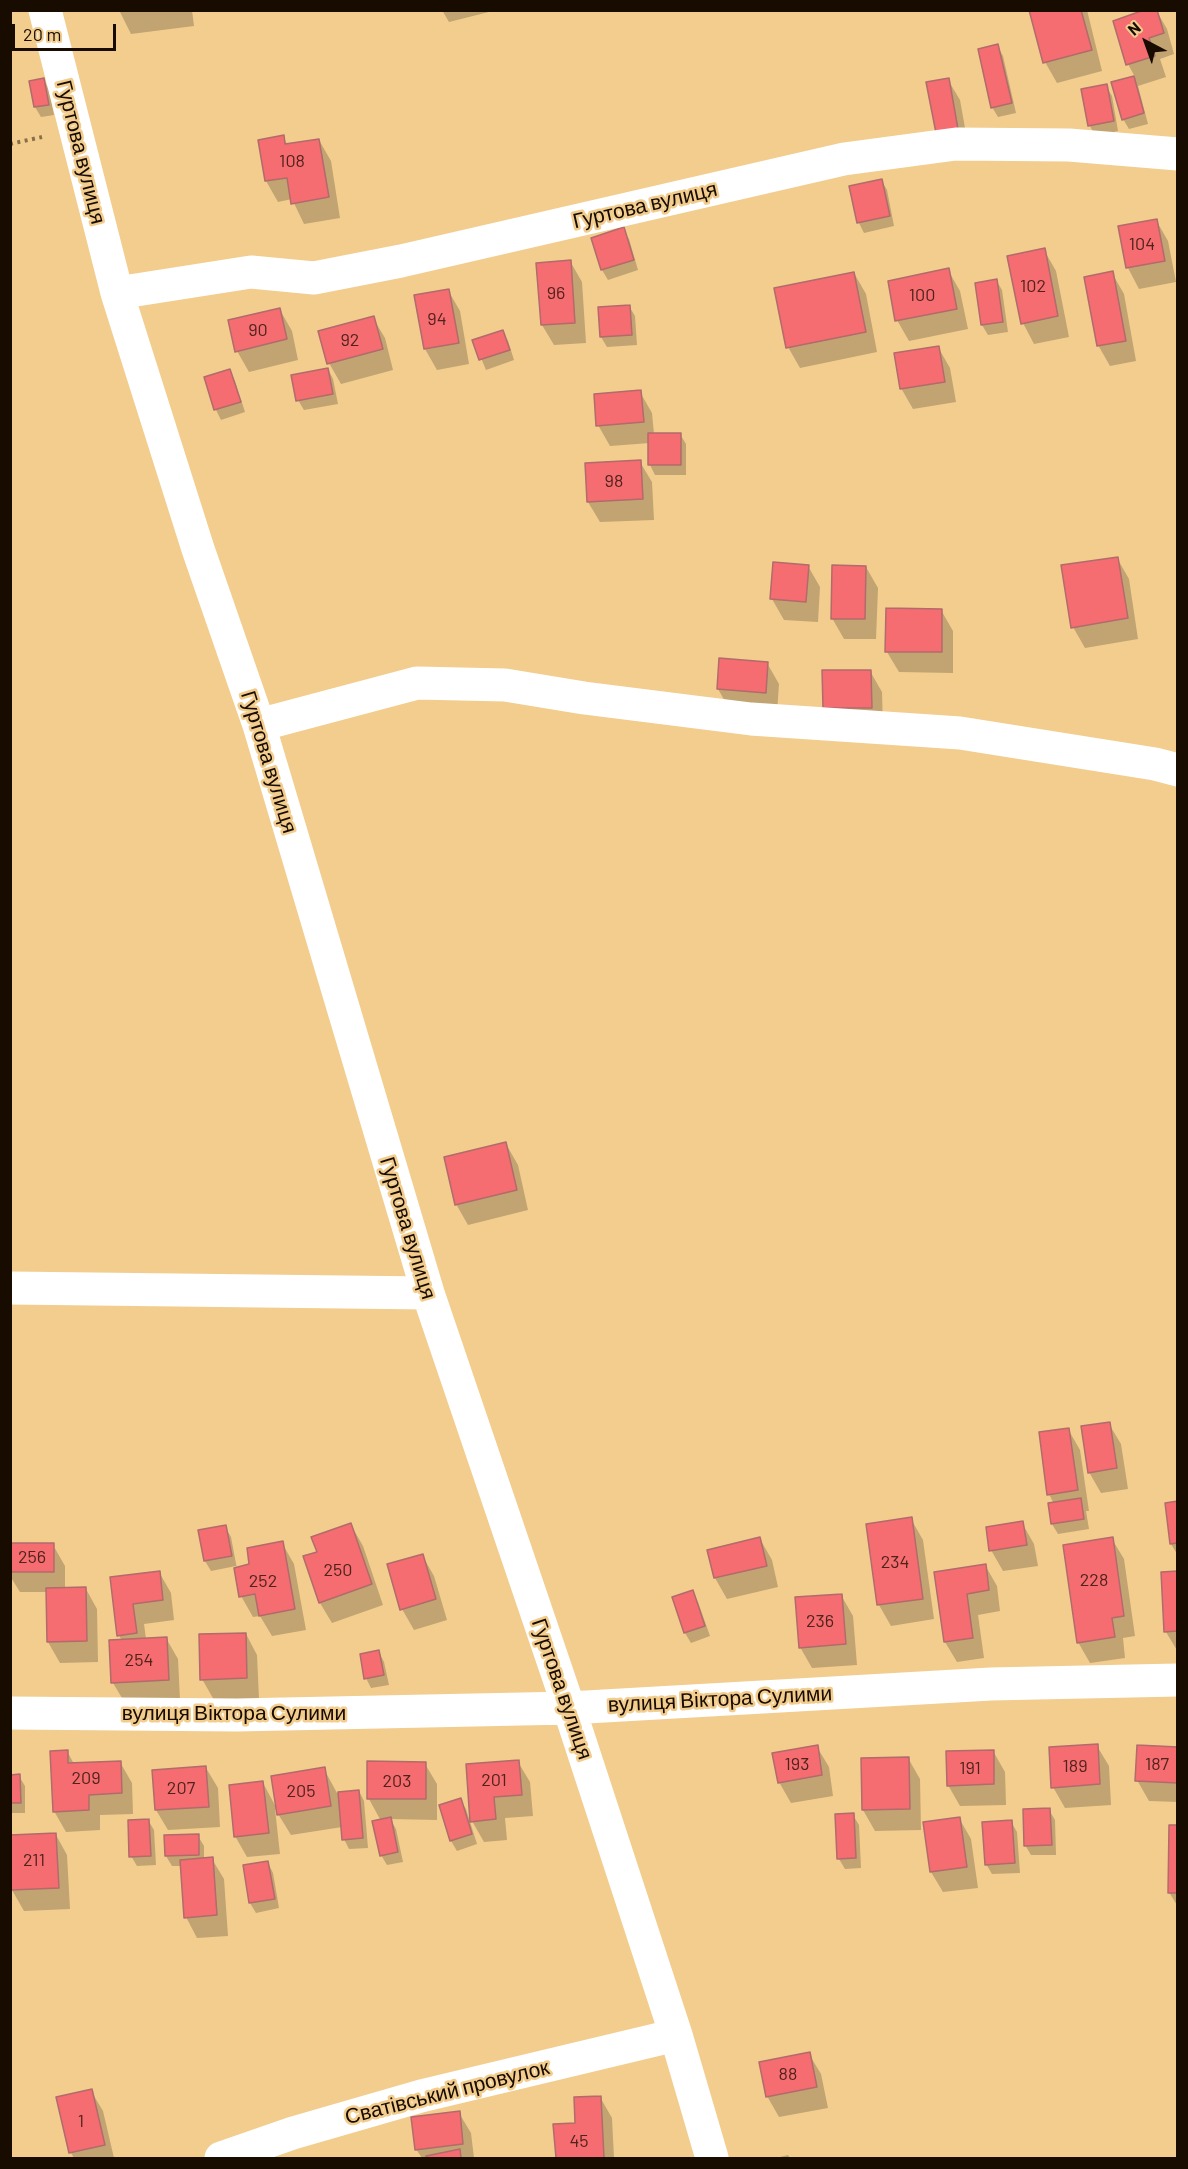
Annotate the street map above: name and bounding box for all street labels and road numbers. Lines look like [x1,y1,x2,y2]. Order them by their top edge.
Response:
street label: Гуртова вулиця [51,77,111,227]
street label: Гуртова вулиця [570,176,720,234]
street label: Гуртова вулиця [235,688,303,836]
street label: Гуртова вулиця [374,1154,442,1302]
street label: Гуртова вулиця [526,1615,598,1763]
street label: вулиця Віктора Сулими [607,1681,833,1717]
street label: вулиця Віктора Сулими [122,1700,346,1726]
street label: Сватівський провулок [342,2054,552,2130]

